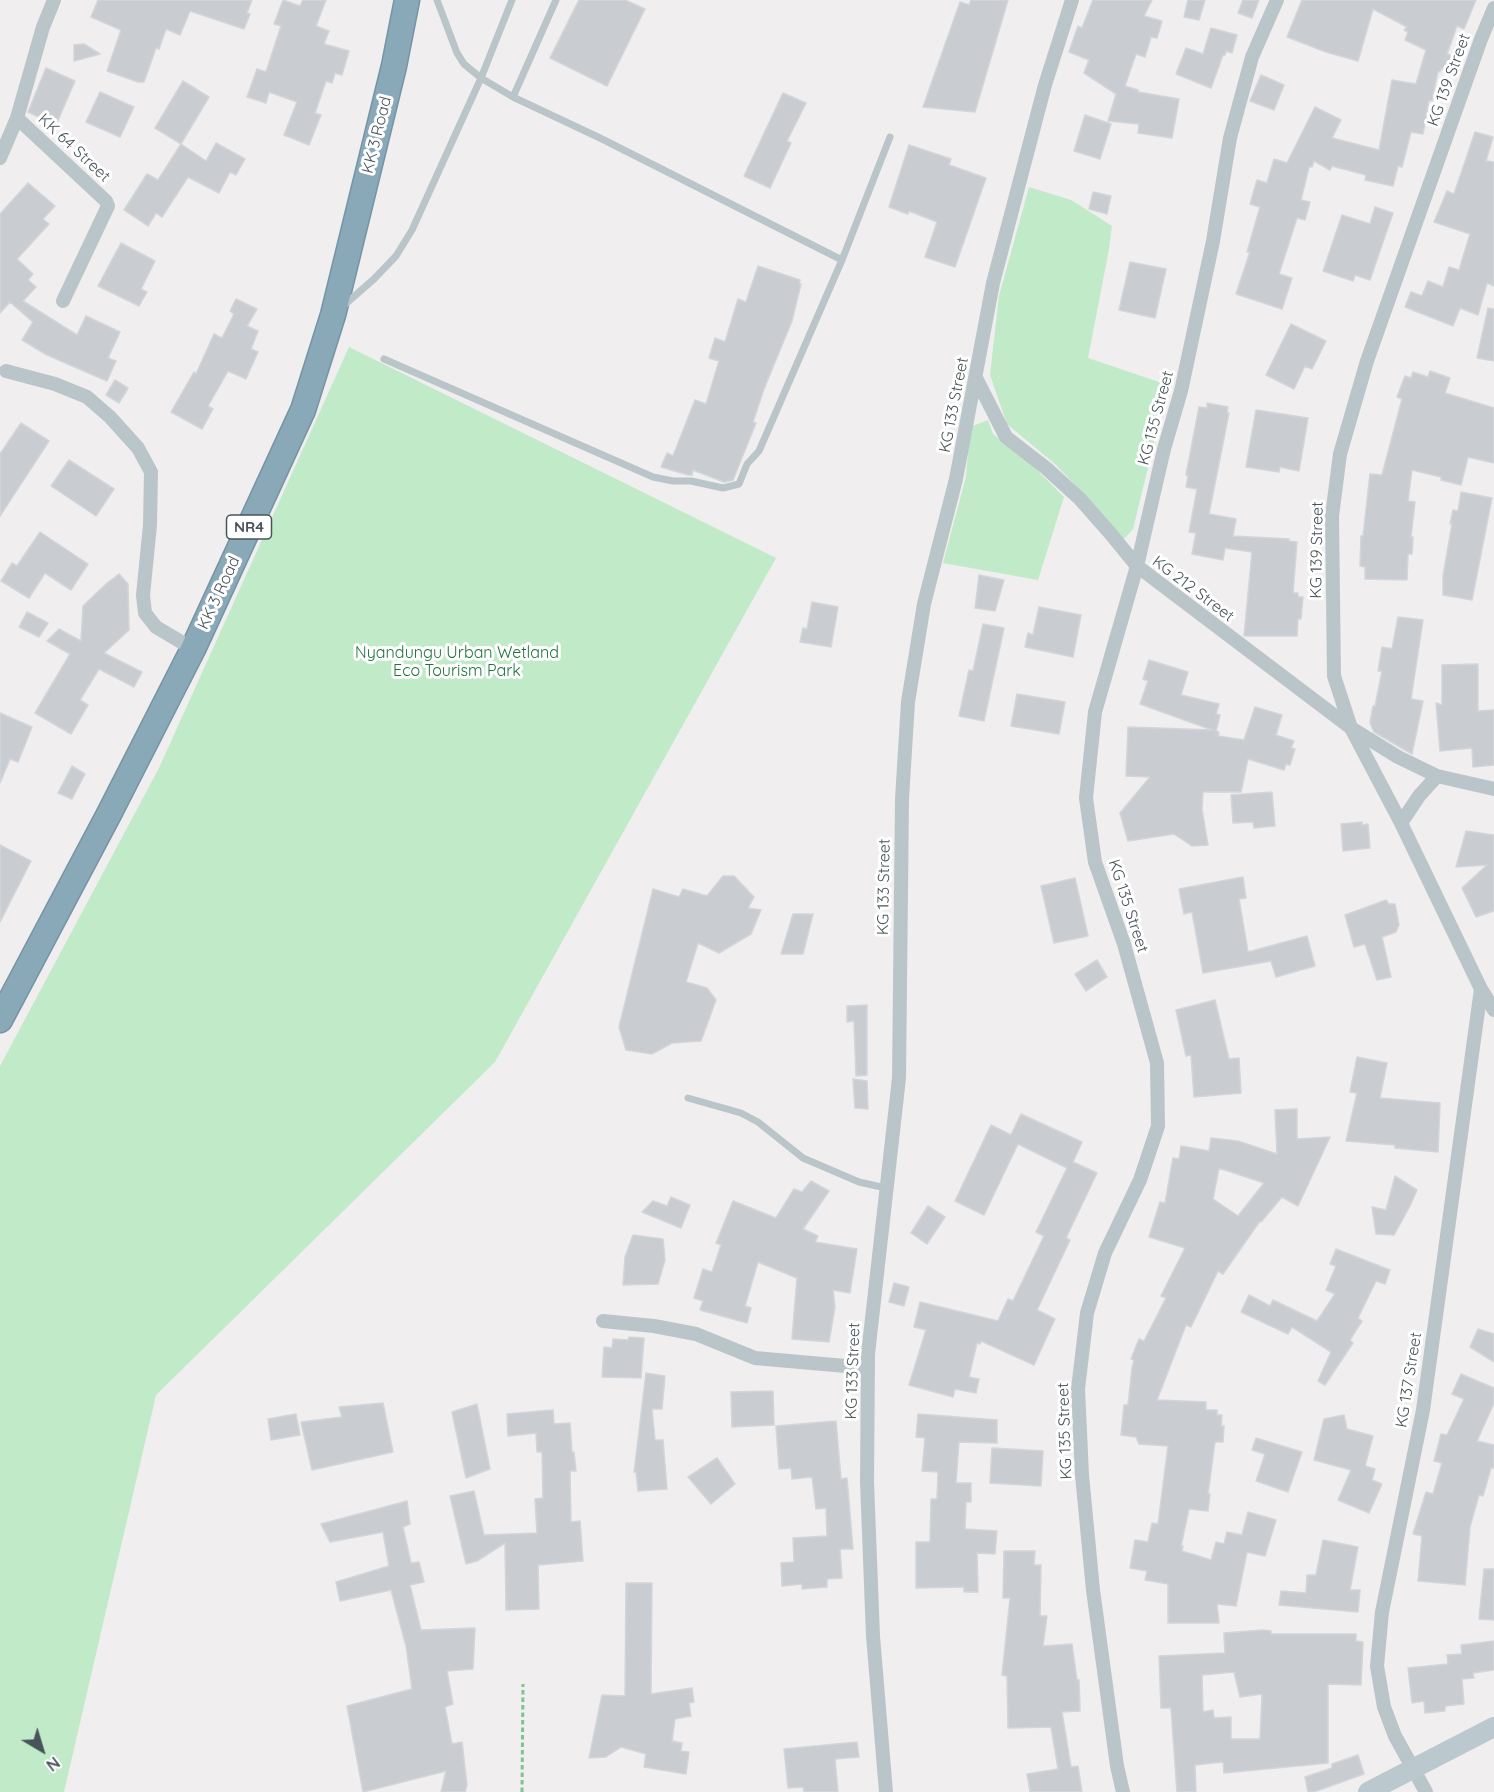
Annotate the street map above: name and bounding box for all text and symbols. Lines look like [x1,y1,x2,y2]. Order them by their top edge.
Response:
street label: KG 139 Street [1423,31,1475,129]
street label: KK 3 Road [358,95,396,175]
street label: KK 64 Street [34,110,114,186]
street label: KG 133 Street [935,356,973,454]
street label: KG 135 Street [1134,369,1178,467]
street label: KG 139 Street [1307,501,1327,599]
road number: NR4 [226,515,272,539]
street label: KG 212 Street [1148,552,1238,626]
street label: KK 3 Road [194,553,244,633]
park label: Nyandungu Urban Wetland Eco Tourism Park [355,643,559,681]
street label: KG 133 Street [874,839,894,935]
street label: KG 135 Street [1104,857,1152,955]
street label: KG 133 Street [842,1322,864,1420]
street label: KG 137 Street [1392,1331,1426,1429]
street label: KG 135 Street [1054,1382,1076,1480]
north arrow [12,1720,72,1780]
text: N [42,1753,64,1776]

